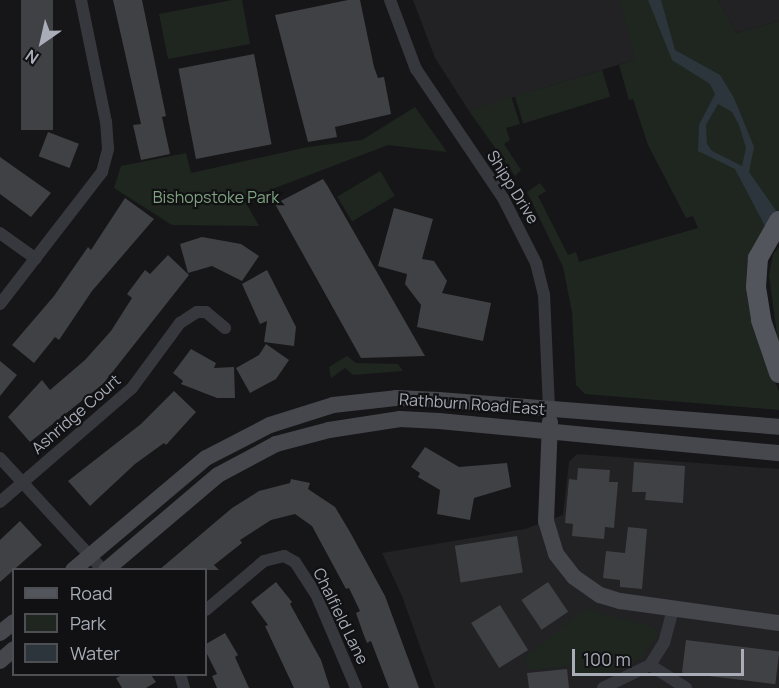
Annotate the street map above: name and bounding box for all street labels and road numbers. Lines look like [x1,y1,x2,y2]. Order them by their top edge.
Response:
street label: Shipp Drive [483,147,543,227]
street label: Ashridge Court [28,370,124,458]
street label: Rathburn Road East [398,389,546,419]
street label: Chalfield Lane [309,565,373,667]

